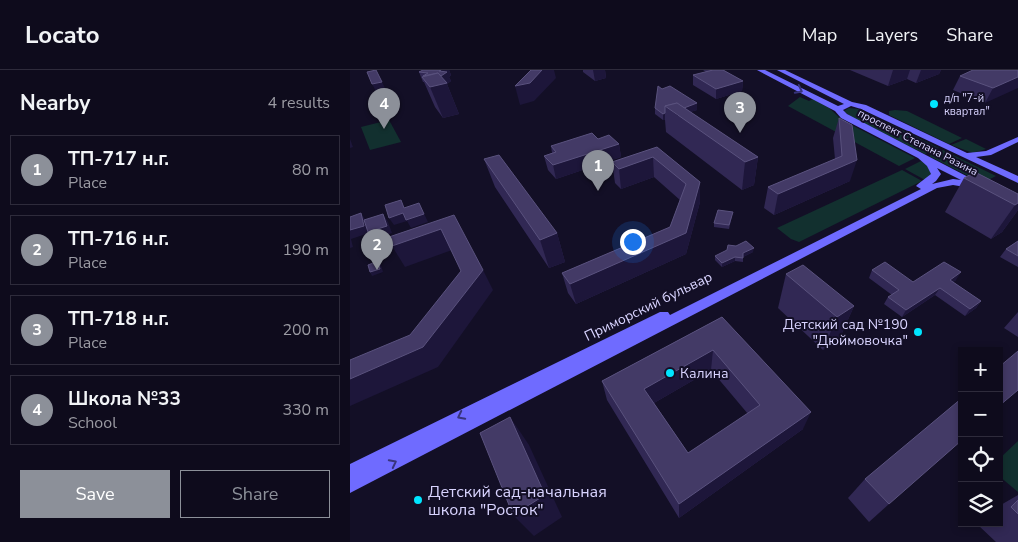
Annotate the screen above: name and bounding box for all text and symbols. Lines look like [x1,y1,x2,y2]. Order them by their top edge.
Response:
text: Locato [25,19,100,51]
text: Map [802,23,837,47]
text: Layers [865,23,918,47]
text: Share [946,23,993,47]
one-way arrow [794,84,803,94]
pin: 4 [368,88,400,129]
text: Nearby [20,89,90,117]
place label: д/п "7-й квартал" [944,91,990,119]
text: 4 results [268,92,330,114]
pin: 3 [724,92,756,133]
marker: д/п "7-й квартал" [928,98,940,110]
street label: проспект Степана Разина [855,106,981,179]
text: ТП-717 н.г. [68,146,169,172]
pin: 1 [582,150,614,191]
text: 1 [32,159,42,181]
text: 80 m [292,159,329,181]
text: Place [68,172,107,194]
text: ТП-716 н.г. [68,226,169,252]
pin: 2 [361,229,393,270]
your location [620,229,646,255]
text: 2 [32,239,42,261]
text: 190 m [282,239,329,261]
text: Place [68,252,107,274]
street label: Приморский бульвар [581,267,715,346]
text: ТП-718 н.г. [68,306,169,332]
place label: Детский сад №190 "Дюймовочка" [783,315,908,350]
text: 3 [32,319,42,341]
text: 200 m [282,319,329,341]
marker: Детский сад №190 "Дюймовочка" [912,326,924,338]
text: Place [68,332,107,354]
map controls [958,347,1003,527]
button: + [958,347,1003,392]
place label: Калина [680,364,729,383]
marker: Калина [664,367,676,379]
text: Школа №33 [68,386,181,412]
button: − [958,392,1003,437]
text: 4 [32,399,42,421]
text: 330 m [282,399,329,421]
one-way arrow [458,410,467,420]
text: School [68,412,117,434]
button: locate [958,437,1003,482]
one-way arrow [388,459,397,469]
button: Save [20,470,170,518]
button: Share [180,470,330,518]
place label: Детский сад-начальная школа "Росток" [428,481,607,521]
button: layers [958,482,1003,527]
marker: Детский сад-начальная школа "Росток" [412,494,424,506]

